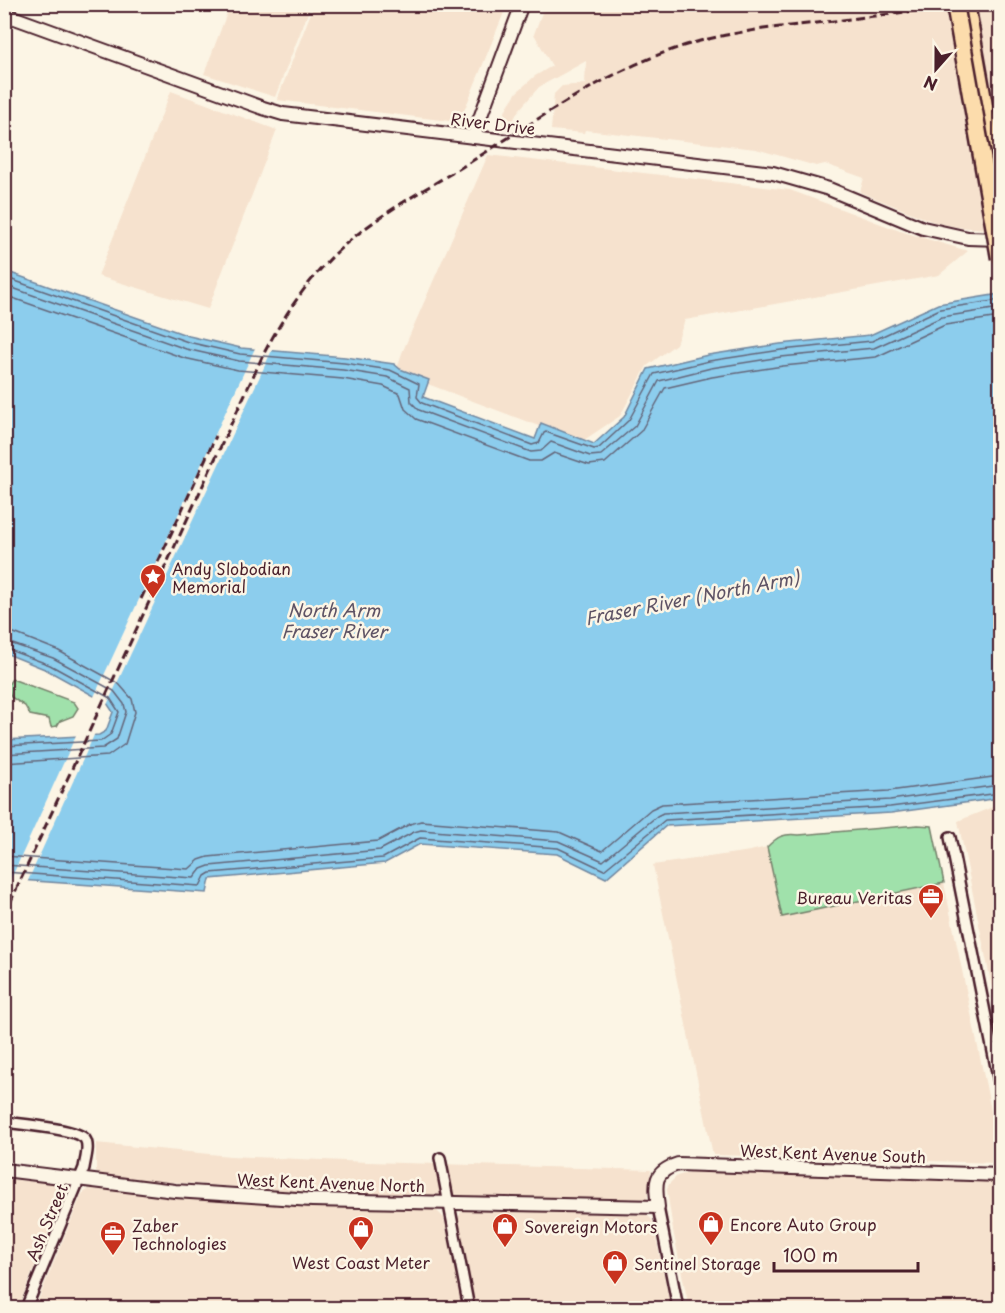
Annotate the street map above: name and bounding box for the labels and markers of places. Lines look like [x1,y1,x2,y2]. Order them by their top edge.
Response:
place label: Andy Slobodian Memorial [172,556,291,598]
place icon: Andy Slobodian Memorial [138,562,168,600]
office icon: Bureau Veritas [916,882,946,920]
place label: Bureau Veritas [796,885,912,909]
shop icon: Encore Auto Group [696,1209,726,1247]
shop icon: Sovereign Motors [490,1211,520,1249]
place label: Encore Auto Group [730,1212,877,1236]
place label: Zaber Technologies [132,1213,227,1255]
shop icon: West Coast Meter [346,1214,376,1252]
place label: Sovereign Motors [524,1214,657,1238]
office icon: Zaber Technologies [98,1219,128,1257]
shop icon: Sentinel Storage [600,1248,630,1286]
place label: West Coast Meter [292,1250,431,1274]
place label: Sentinel Storage [634,1251,761,1275]

